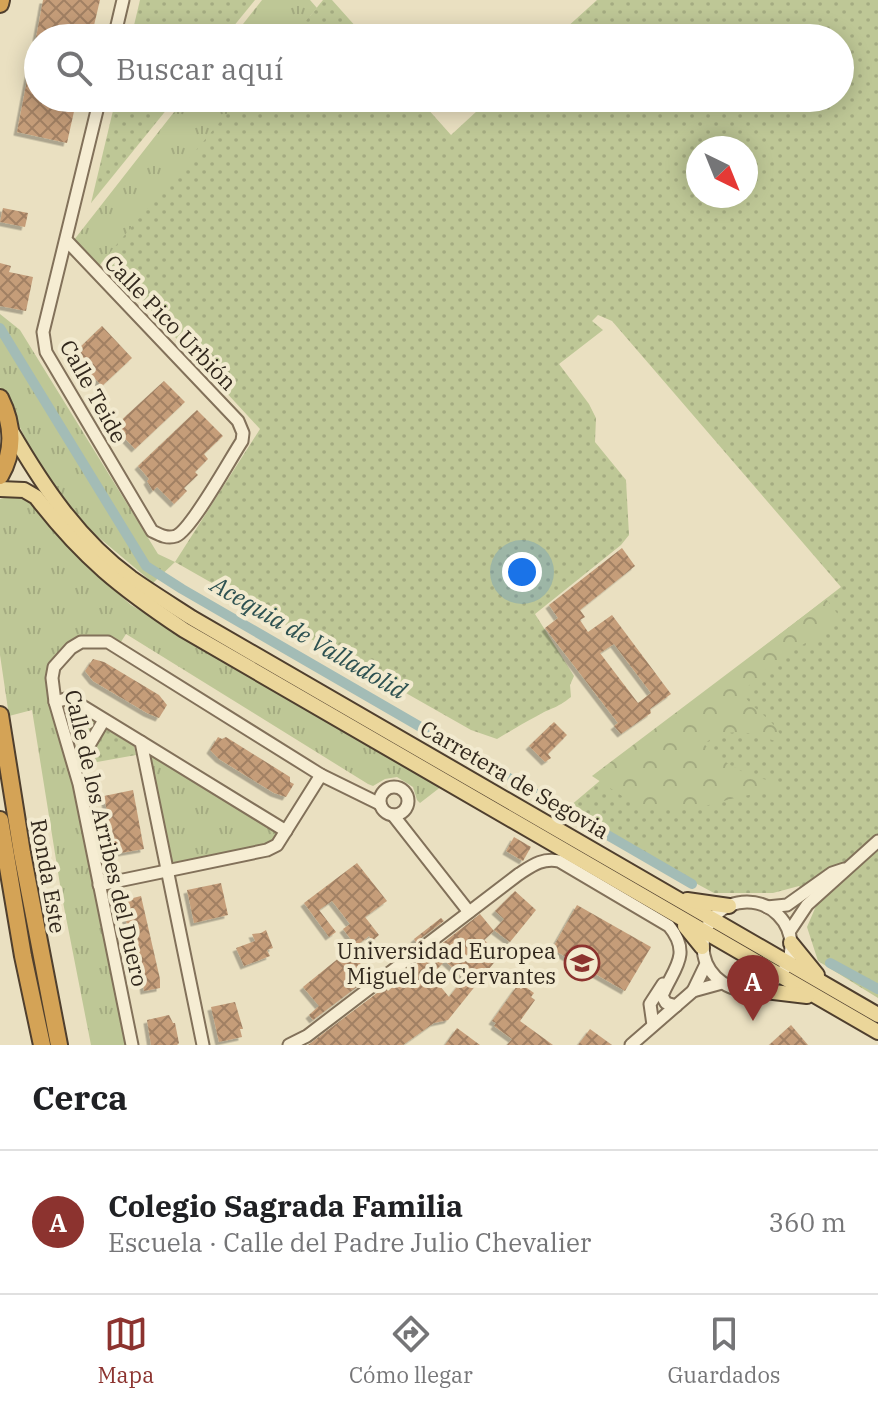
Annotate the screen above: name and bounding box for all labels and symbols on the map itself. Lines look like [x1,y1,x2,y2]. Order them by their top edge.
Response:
north arrow [686,136,758,208]
street label: Calle Pico Urbión [99,248,243,396]
street label: Calle Teide [54,334,134,448]
your location [502,552,542,592]
water label: Acequia de Valladolid [204,567,413,707]
street label: Calle de los Arribes del Duero [59,687,155,989]
street label: Carretera de Segovia [415,713,615,845]
street label: Ronda Este [25,817,73,935]
place label: Universidad Europea Miguel de Cervantes [337,936,556,990]
school or university icon: Universidad Europea Miguel de Cervantes [563,944,601,982]
pin: A [727,955,779,1021]

